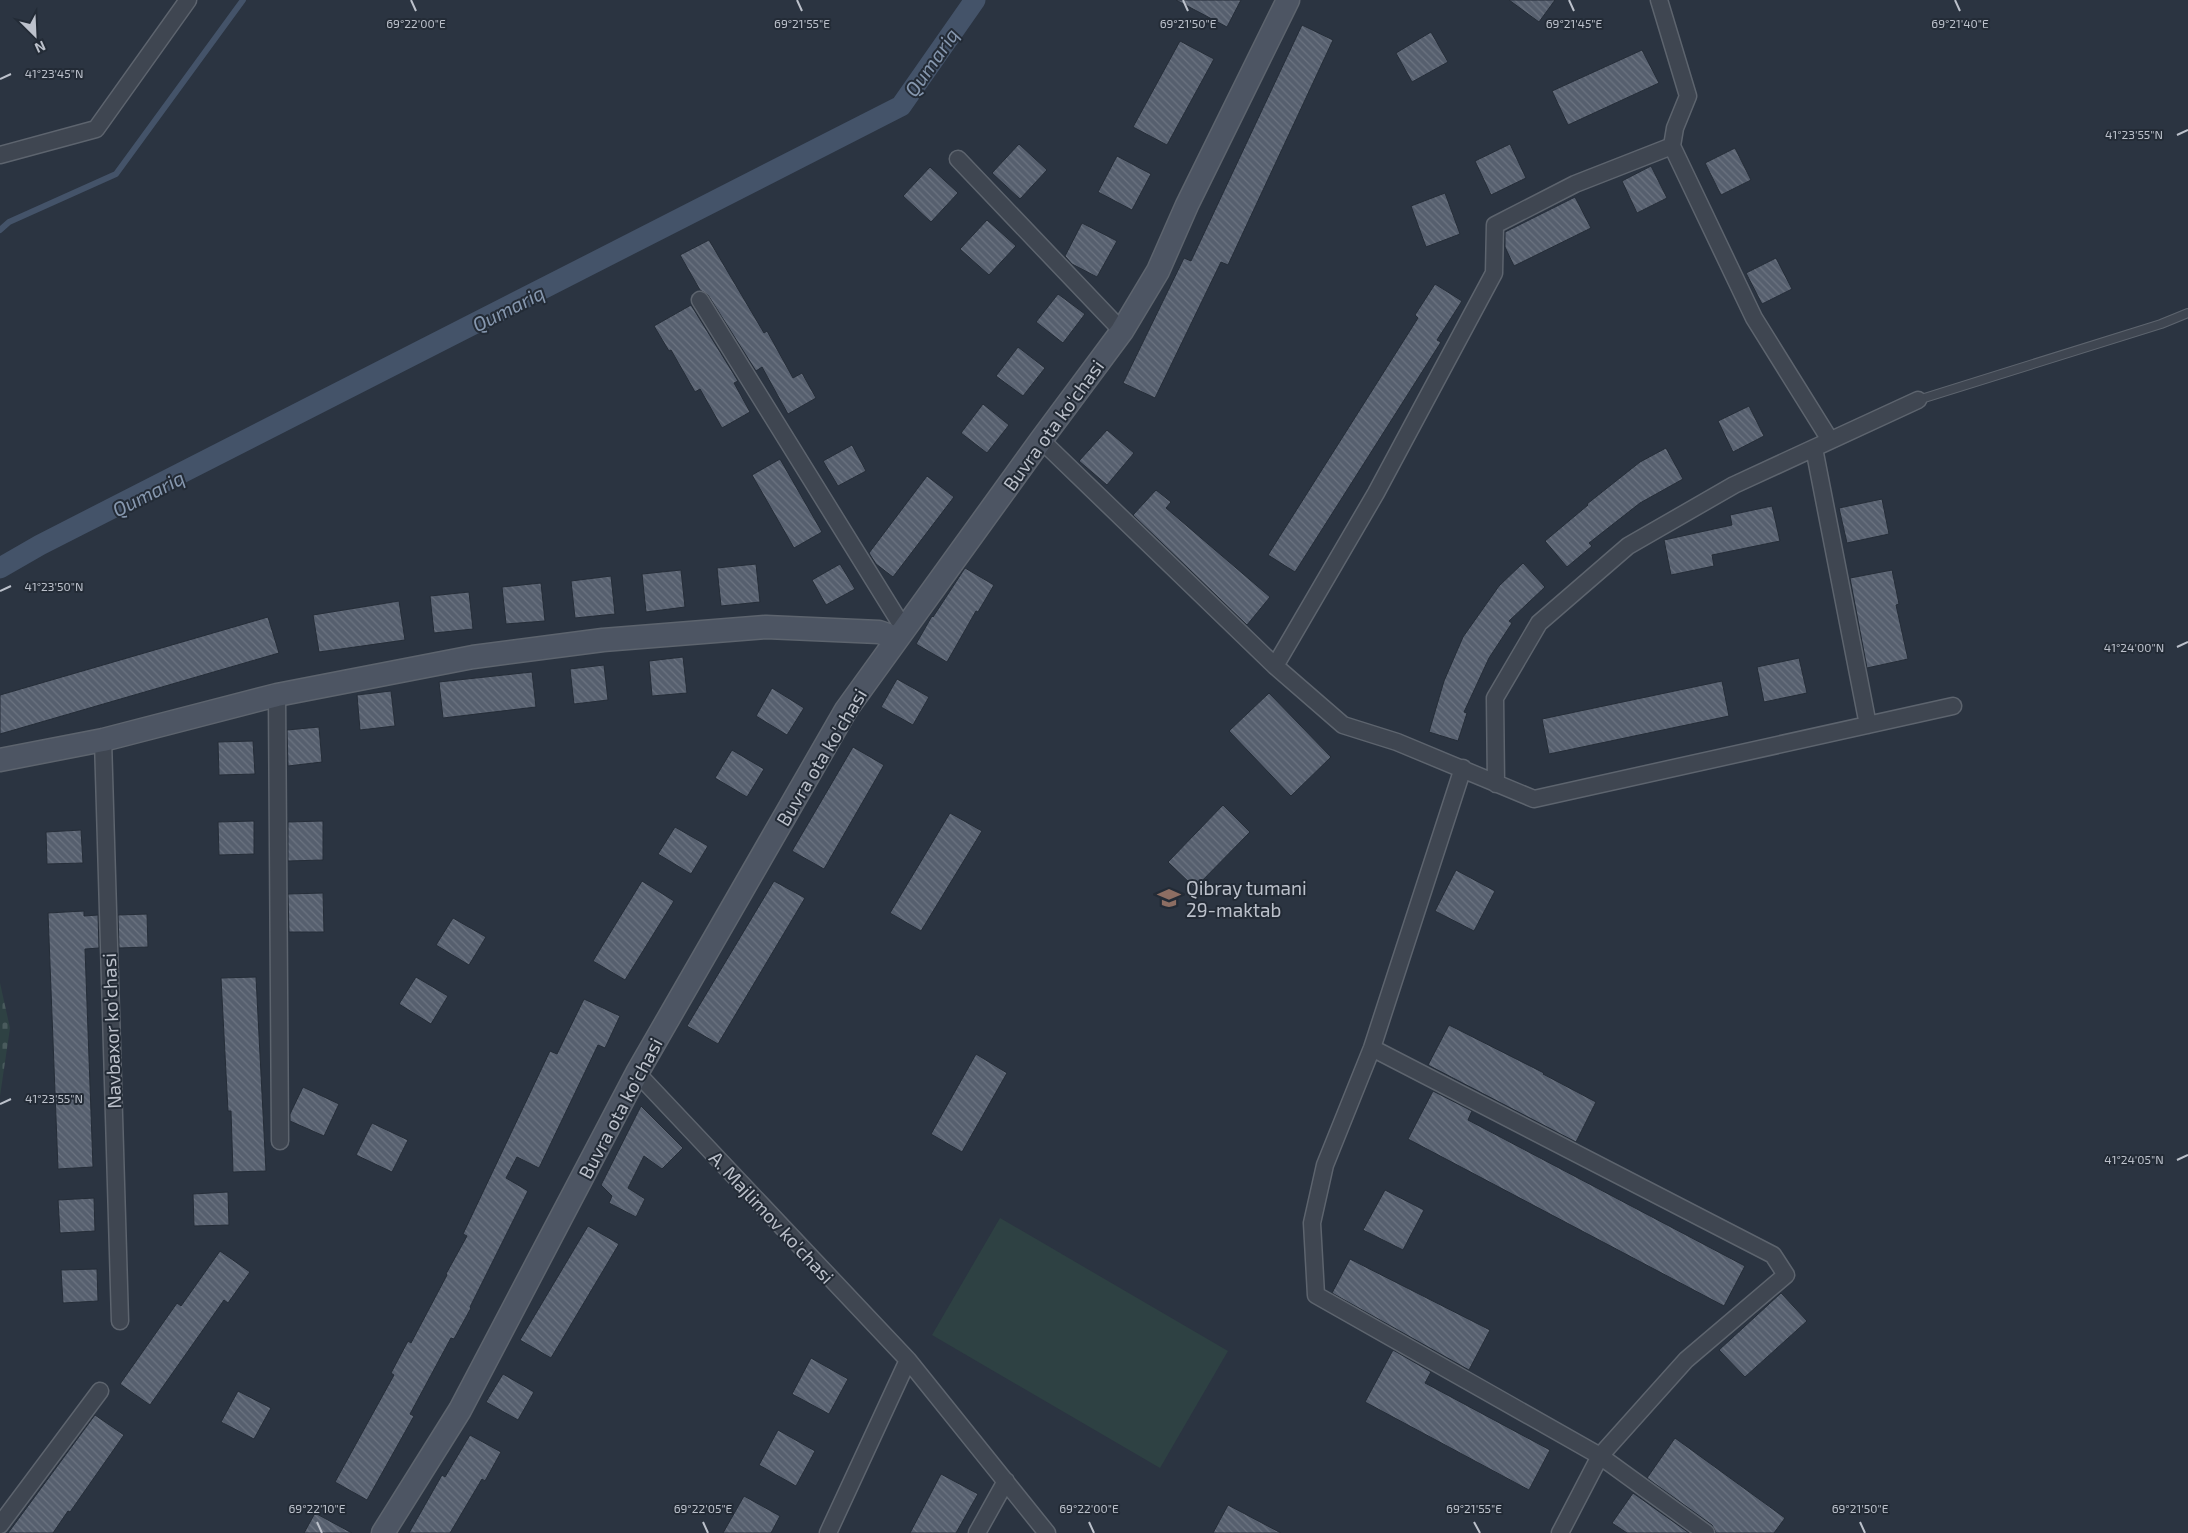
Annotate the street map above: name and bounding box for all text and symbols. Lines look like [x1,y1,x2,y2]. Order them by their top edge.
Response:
north arrow [10,10,60,60]
text: 69°22'00"E [386,16,446,30]
text: 69°21'55"E [774,16,830,30]
text: 69°21'50"E [1160,16,1217,30]
text: 69°21'45"E [1546,16,1603,30]
text: 69°21'40"E [1931,16,1989,30]
water label: Qumariq [899,23,963,101]
text: N [32,38,49,57]
text: 41°23'45"N [25,66,83,80]
text: 41°23'55"N [2105,127,2163,141]
water label: Qumariq [468,280,548,336]
street label: Buvra ota ko'chasi [998,355,1108,495]
water label: Qumariq [108,465,188,521]
text: 41°23'50"N [25,579,83,593]
text: 41°24'00"N [2104,640,2164,654]
street label: Buvra ota ko'chasi [771,684,871,830]
place label: Qibray tumani 29-maktab [1186,876,1307,921]
school or university icon: Qibray tumani 29-maktab [1156,885,1182,911]
street label: Navbaxor ko'chasi [97,953,125,1109]
street label: Buvra ota ko'chasi [573,1034,667,1182]
text: 41°23'55"N [25,1091,83,1105]
street label: A. Majlimov ko'chasi [705,1146,839,1288]
text: 41°24'05"N [2104,1152,2164,1166]
text: 69°22'10"E [288,1501,346,1515]
text: 69°22'05"E [674,1501,733,1515]
text: 69°22'00"E [1059,1501,1119,1515]
text: 69°21'55"E [1446,1501,1502,1515]
text: 69°21'50"E [1832,1501,1889,1515]

